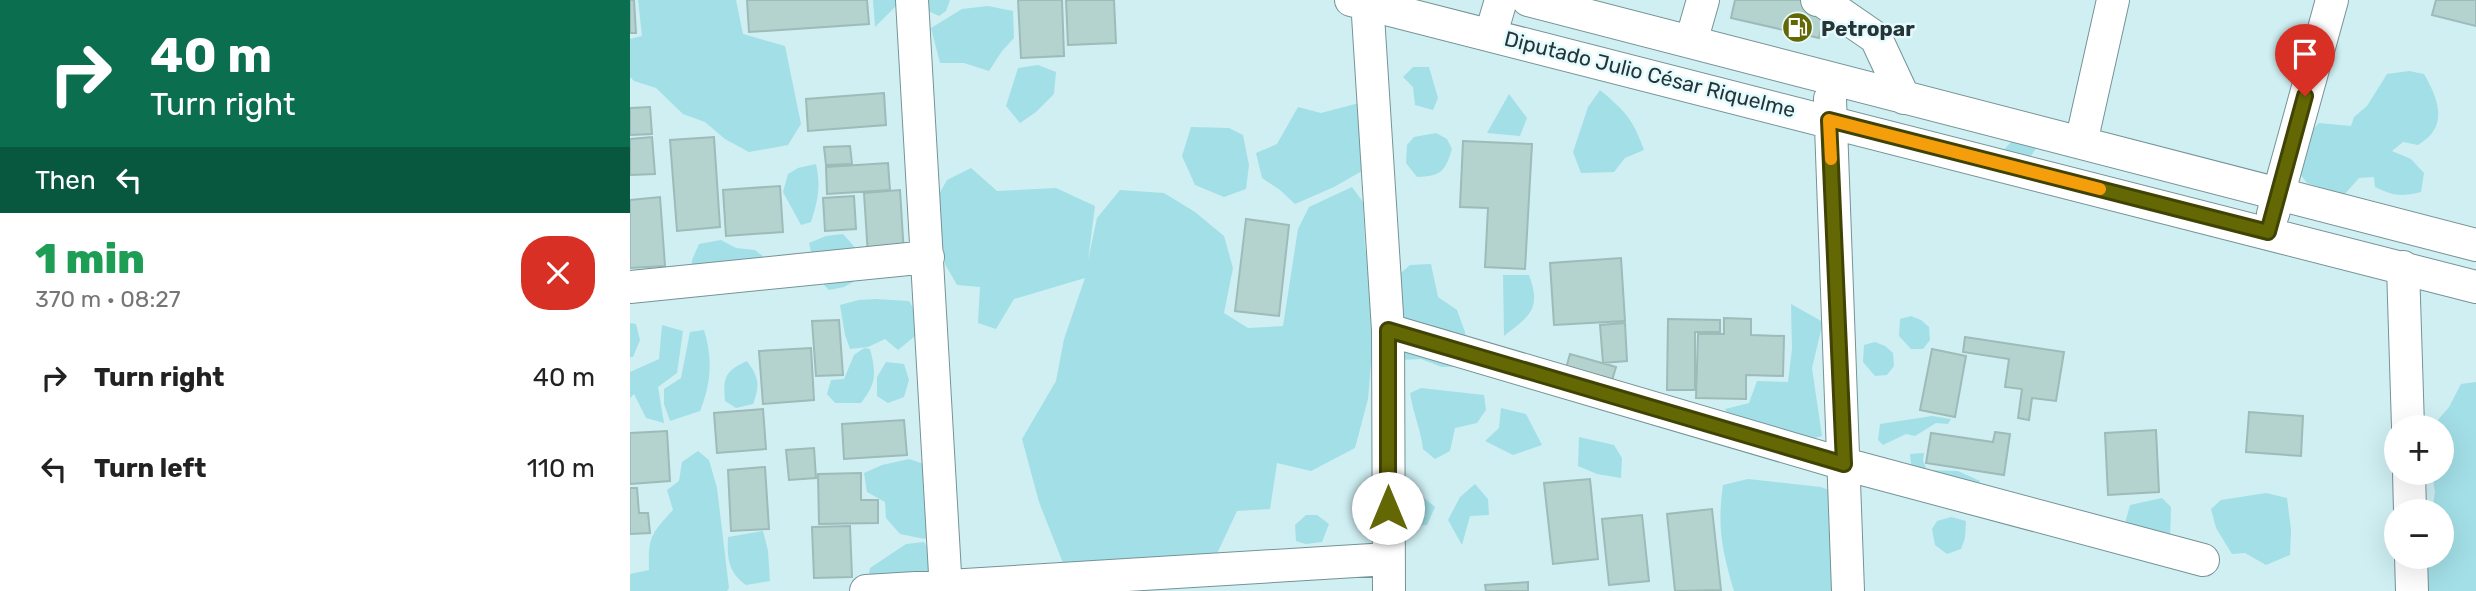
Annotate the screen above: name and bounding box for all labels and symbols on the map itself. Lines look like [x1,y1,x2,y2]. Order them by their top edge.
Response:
fuel station icon: Petropar [1781,11,1815,45]
place label: Petropar [1821,16,1915,41]
pin [2275,24,2335,96]
street label: Diputado Julio César Riquelme [1502,26,1798,122]
position arrow [1351,471,1425,545]

